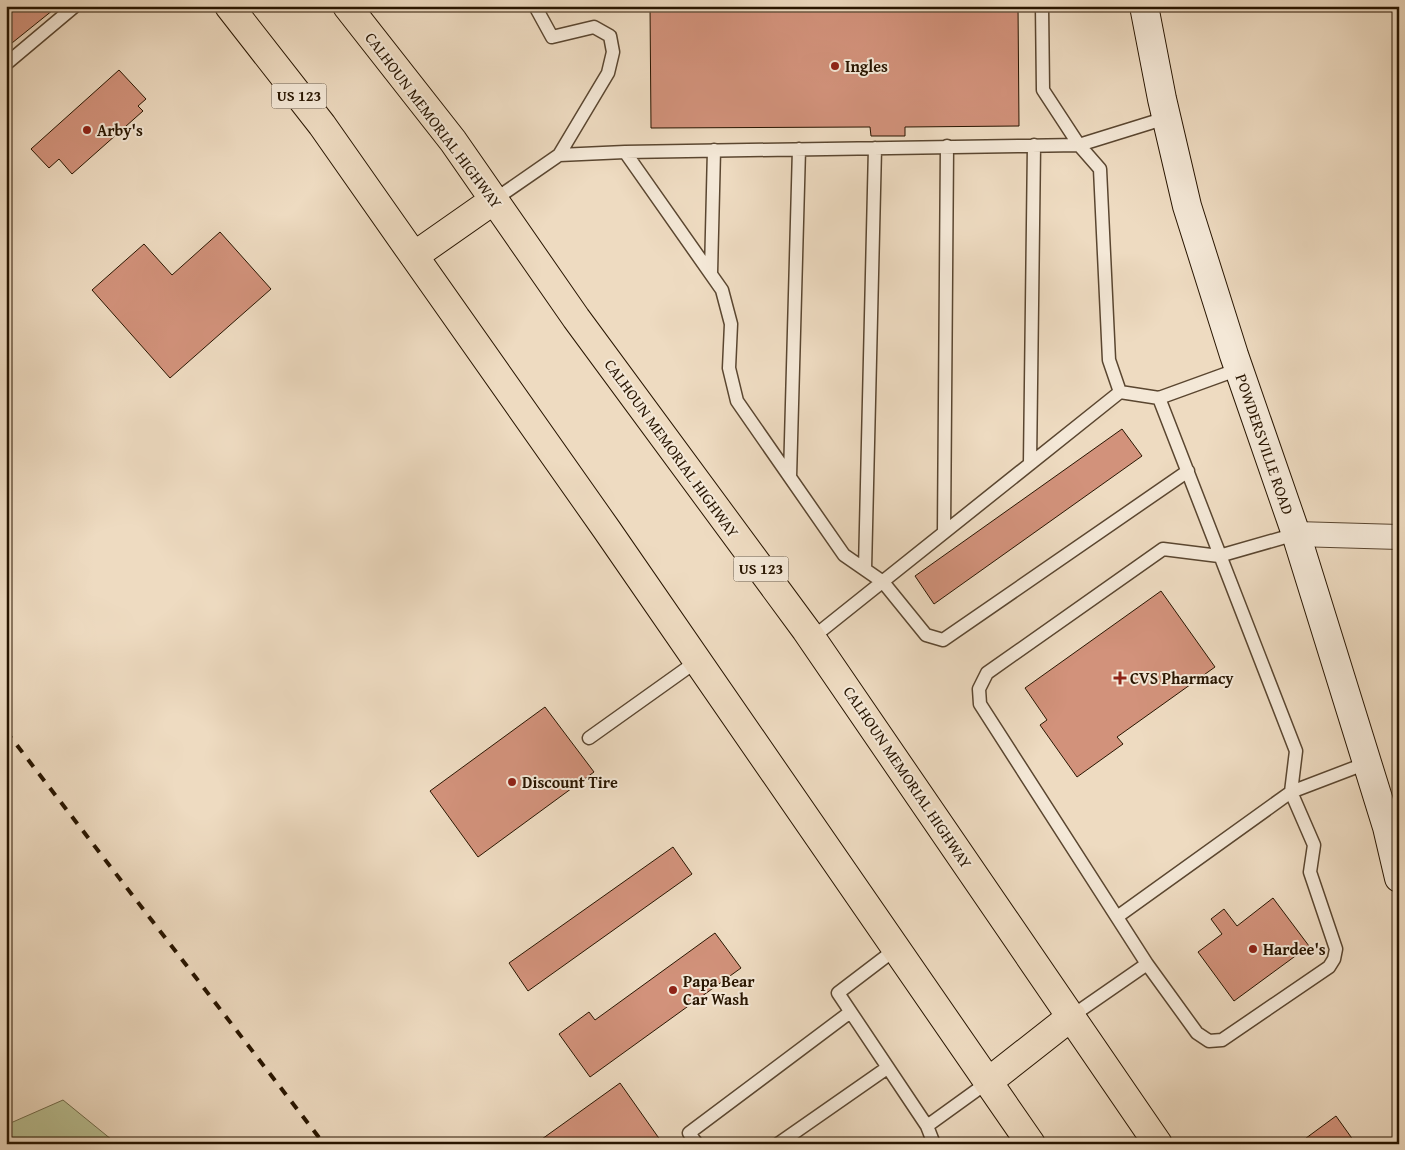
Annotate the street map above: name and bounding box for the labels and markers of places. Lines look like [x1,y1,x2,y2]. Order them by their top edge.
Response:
place label: Ingles [845,54,888,78]
marker: Ingles [829,60,841,72]
place label: Arby's [97,118,143,142]
marker: Arby's [81,124,93,136]
place label: CVS Pharmacy [1130,666,1234,690]
marker: CVS Pharmacy [1114,672,1126,684]
place label: Discount Tire [522,770,618,794]
marker: Discount Tire [506,776,518,788]
place label: Hardee's [1263,937,1326,961]
marker: Hardee's [1247,943,1259,955]
place label: Papa Bear Car Wash [683,969,755,1011]
marker: Papa Bear Car Wash [667,984,679,996]

